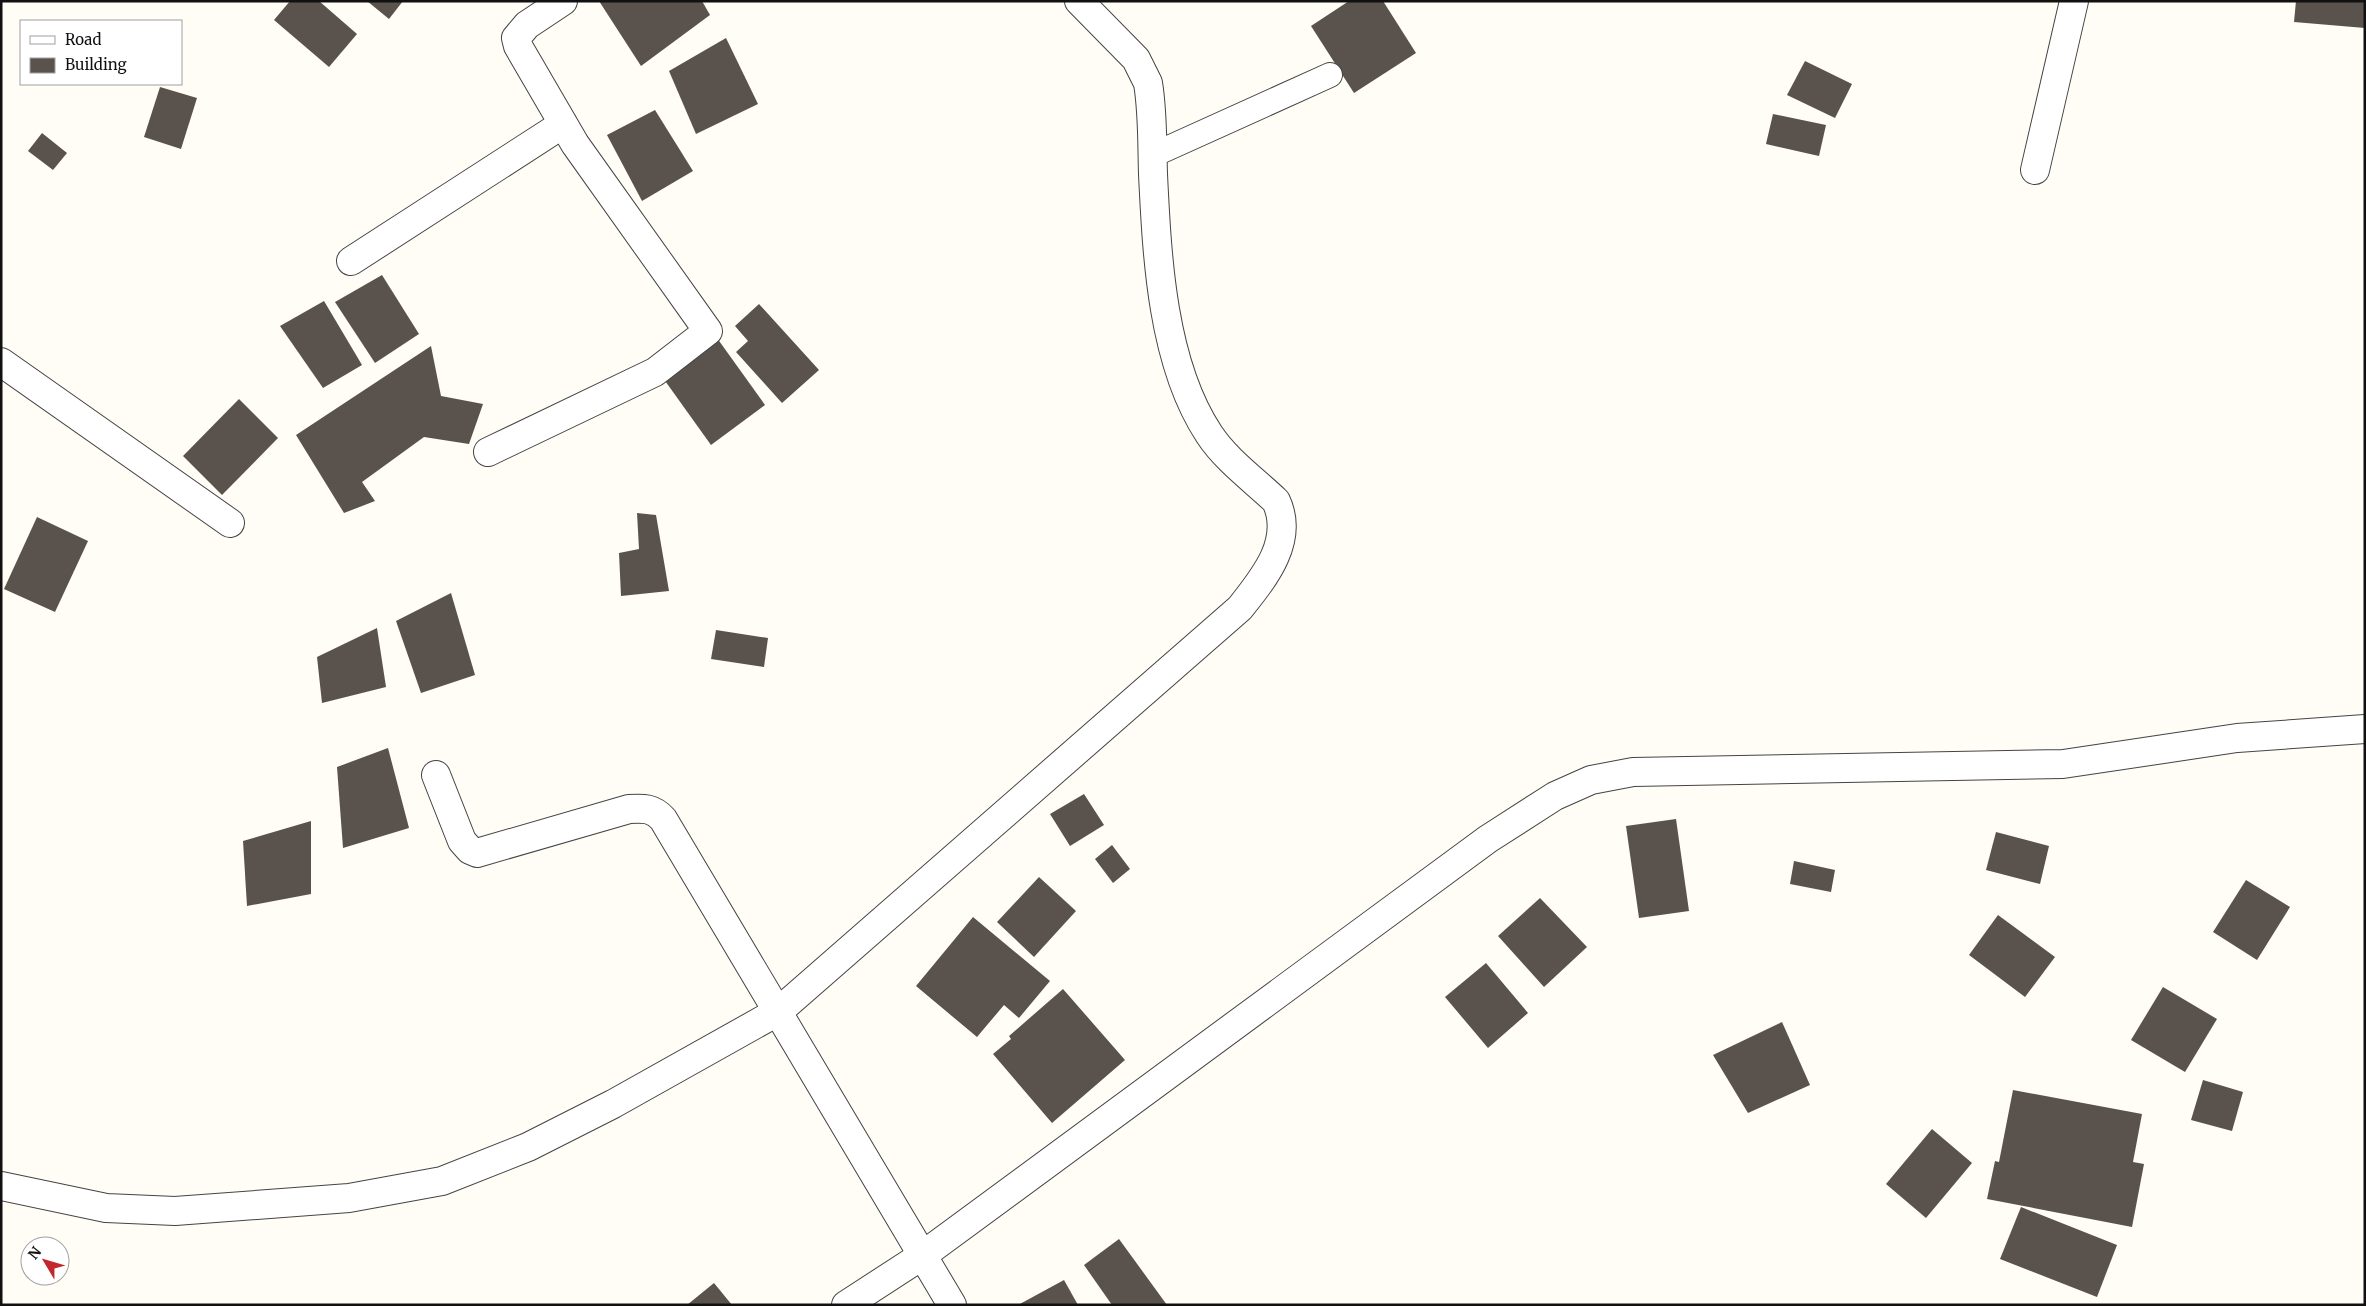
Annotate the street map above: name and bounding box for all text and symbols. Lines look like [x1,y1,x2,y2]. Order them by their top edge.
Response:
legend [20,20,182,85]
text: Road [65,30,101,49]
text: Building [65,55,127,74]
north arrow [20,1236,70,1286]
text: N [24,1243,45,1263]

